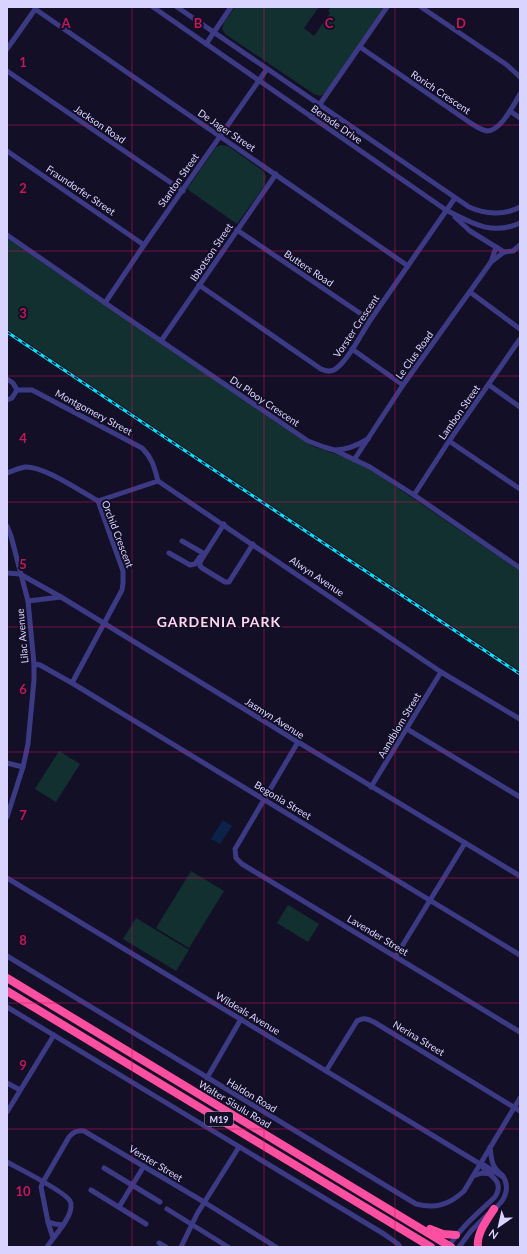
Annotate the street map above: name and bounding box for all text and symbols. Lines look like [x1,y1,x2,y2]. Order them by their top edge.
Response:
text: A [60,15,71,31]
text: B [194,15,203,31]
text: C [325,15,334,31]
text: D [456,15,466,31]
text: 1 [19,54,27,70]
street label: Rorich Crescent [409,68,473,117]
street label: Jackson Road [72,102,128,146]
street label: Benade Drive [309,102,365,146]
street label: De Jager Street [196,106,258,154]
street label: Stanton Street [155,150,201,209]
street label: Fraundorfer Street [44,162,118,218]
text: 2 [19,180,27,196]
street label: Ibbotson Street [187,220,235,283]
street label: Butters Road [282,247,336,289]
street label: Vorster Crescent [331,292,382,360]
text: 3 [19,305,27,321]
street label: Le Clus Road [393,329,435,381]
street label: Du Plooy Crescent [228,373,302,429]
street label: Lambon Street [436,382,483,442]
street label: Montgomery Street [53,387,135,438]
text: 4 [19,430,27,446]
street label: Orchid Crescent [100,499,136,570]
street label: Alwyn Avenue [288,553,346,599]
text: 5 [19,556,27,572]
street label: Lilac Avenue [14,608,30,664]
district label: GARDENIA PARK [157,613,281,630]
text: 6 [19,681,27,697]
street label: Aandblom Street [375,690,423,760]
street label: Jasmyn Avenue [243,695,307,741]
street label: Begonia Street [252,778,314,822]
text: 7 [19,807,27,823]
street label: Lavender Street [345,912,411,958]
text: 8 [19,932,27,948]
street label: Wildeals Avenue [214,989,282,1037]
street label: Nerina Street [391,1018,447,1058]
text: 9 [19,1057,27,1073]
street label: Haldon Road [225,1075,279,1115]
street label: Walter Sisulu Road [197,1078,273,1130]
road number: M19 [205,1112,233,1126]
street label: Verster Street [127,1142,185,1184]
text: 10 [15,1183,31,1199]
north arrow [479,1206,519,1246]
text: N [486,1227,500,1242]

